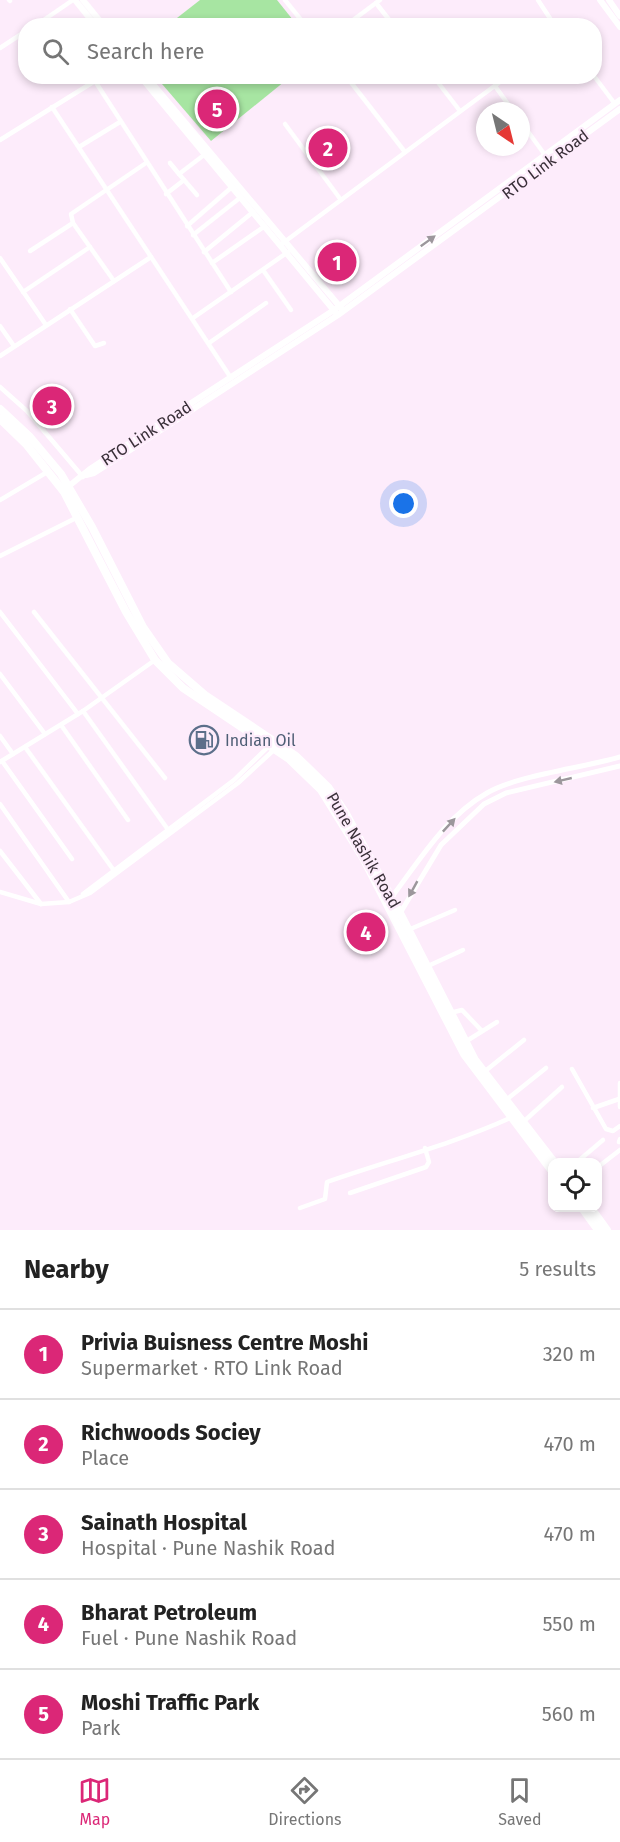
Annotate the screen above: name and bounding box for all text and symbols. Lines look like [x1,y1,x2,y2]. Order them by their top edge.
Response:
search box [18,18,602,84]
icon: search [39,35,72,68]
text: Search here [87,38,205,65]
pin: 5 [198,86,236,132]
north arrow [476,102,530,156]
pin: 2 [308,126,348,170]
street label: RTO Link Road [498,126,592,203]
one-way arrow [420,235,436,247]
pin: 1 [318,240,356,284]
pin: 3 [32,384,72,428]
street label: RTO Link Road [98,397,195,470]
your location [389,489,418,518]
fuel station icon: Indian Oil [188,724,220,756]
place label: Indian Oil [225,731,296,750]
one-way arrow [553,776,572,785]
street label: Pune Nashik Road [323,789,404,912]
one-way arrow [442,817,456,832]
one-way arrow [408,881,418,898]
pin: 4 [346,910,386,954]
map controls [548,1158,602,1212]
button: locate [548,1158,602,1212]
text: Nearby [24,1254,109,1285]
text: 5 results [519,1257,596,1281]
text: Privia Buisness Centre Moshi [81,1329,368,1356]
text: 1 [39,1342,48,1366]
text: 320 m [543,1342,596,1366]
text: Supermarket · RTO Link Road [81,1356,343,1380]
text: Richwoods Sociey [81,1419,261,1446]
text: 2 [38,1432,49,1456]
text: 470 m [544,1432,596,1456]
text: Place [81,1446,129,1470]
text: Sainath Hospital [81,1509,247,1536]
text: 3 [38,1522,49,1546]
text: 470 m [544,1522,596,1546]
text: Hospital · Pune Nashik Road [81,1536,336,1560]
text: Bharat Petroleum [81,1599,257,1626]
text: 4 [38,1612,49,1636]
text: 550 m [542,1612,596,1636]
text: Fuel · Pune Nashik Road [81,1626,297,1650]
text: Moshi Traffic Park [81,1689,259,1716]
text: 5 [38,1702,49,1726]
text: 560 m [542,1702,596,1726]
text: Park [81,1716,120,1740]
tab: Map [78,1774,111,1829]
tab: Directions [268,1774,342,1829]
tab: Saved [498,1774,542,1829]

